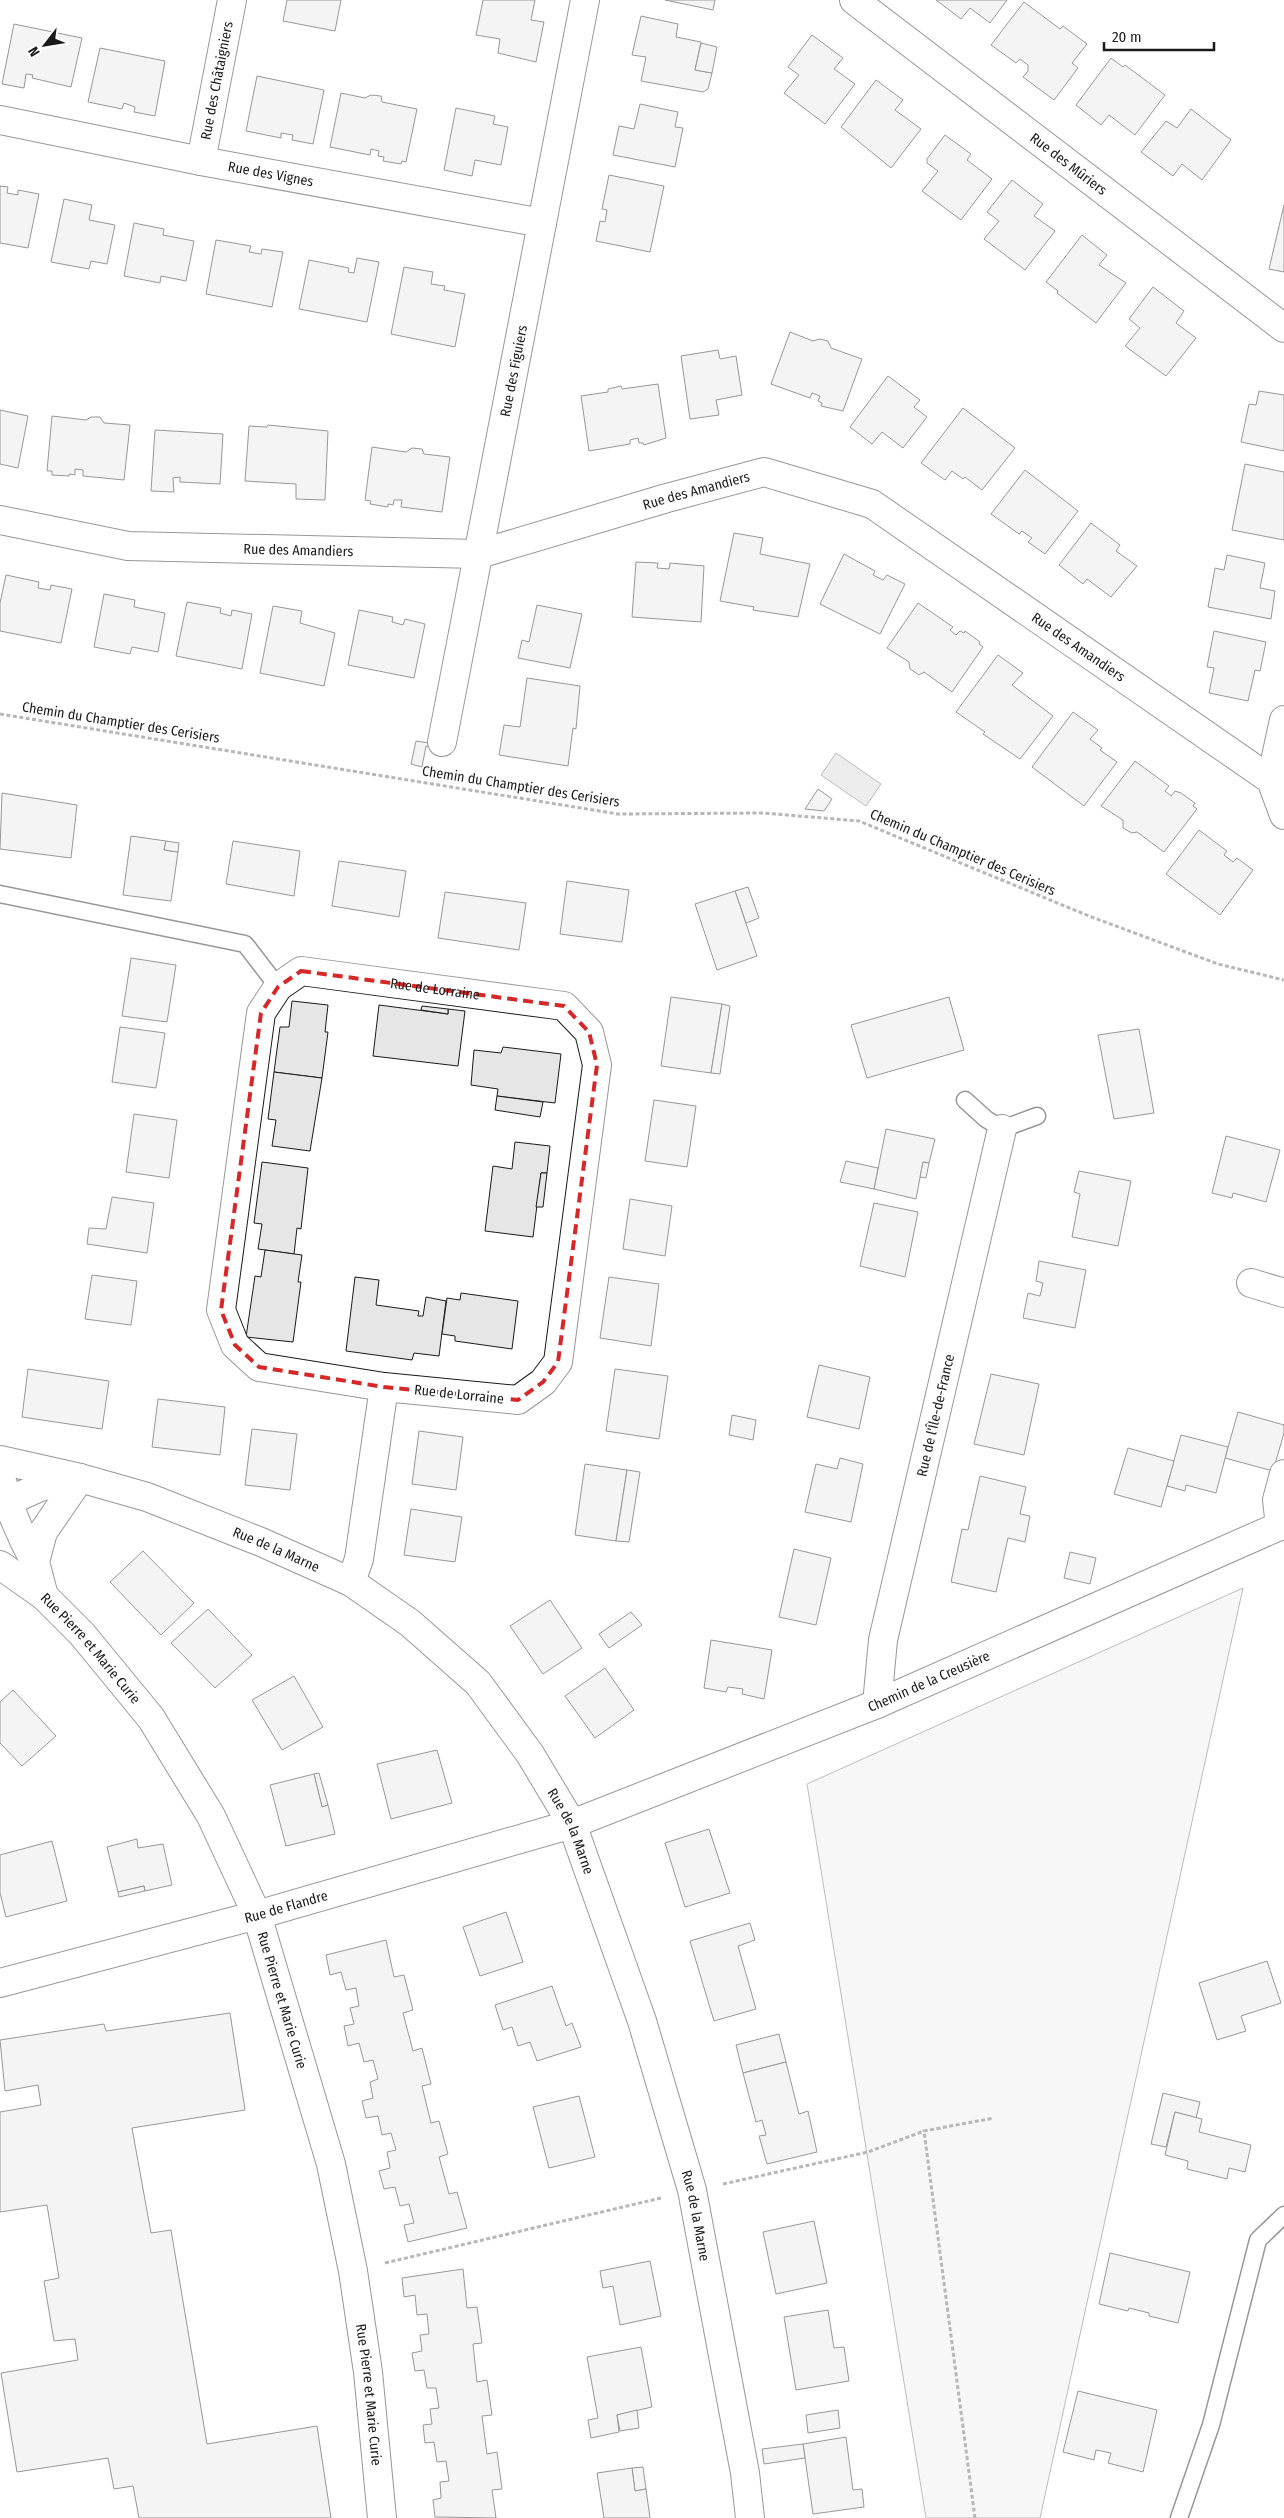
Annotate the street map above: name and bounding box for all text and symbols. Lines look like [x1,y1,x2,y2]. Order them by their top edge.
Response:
north arrow [20,20,70,70]
street label: Rue des Châtaigniers [197,20,237,141]
scale bar [1104,20,1214,52]
text: 20 m [1112,28,1142,46]
text: N [25,43,44,59]
street label: Rue des Mûriers [1027,129,1110,199]
street label: Rue des Vignes [227,158,315,190]
street label: Rue des Figuiers [497,324,531,418]
street label: Rue des Amandiers [641,468,752,514]
street label: Rue des Amandiers [243,541,354,560]
street label: Rue des Amandiers [1028,609,1128,686]
street label: Chemin du Champtier des Cerisiers [21,698,221,747]
street label: Chemin du Champtier des Cerisiers [421,762,621,811]
street label: Chemin du Champtier des Cerisiers [867,806,1058,899]
street label: Rue de Lorraine [389,975,481,1004]
street label: Rue de l'Île-de-France [913,1352,958,1478]
street label: Rue de Lorraine [413,1381,505,1408]
street label: Rue de la Marne [230,1524,322,1576]
street label: Rue Pierre et Marie Curie [37,1590,144,1707]
street label: Chemin de la Creusière [866,1647,992,1716]
street label: Rue de la Marne [544,1785,597,1877]
street label: Rue de Flandre [243,1887,330,1927]
street label: Rue Pierre et Marie Curie [253,1929,310,2071]
street label: Rue de la Marne [678,2168,713,2263]
street label: Rue Pierre et Marie Curie [352,2323,385,2466]

